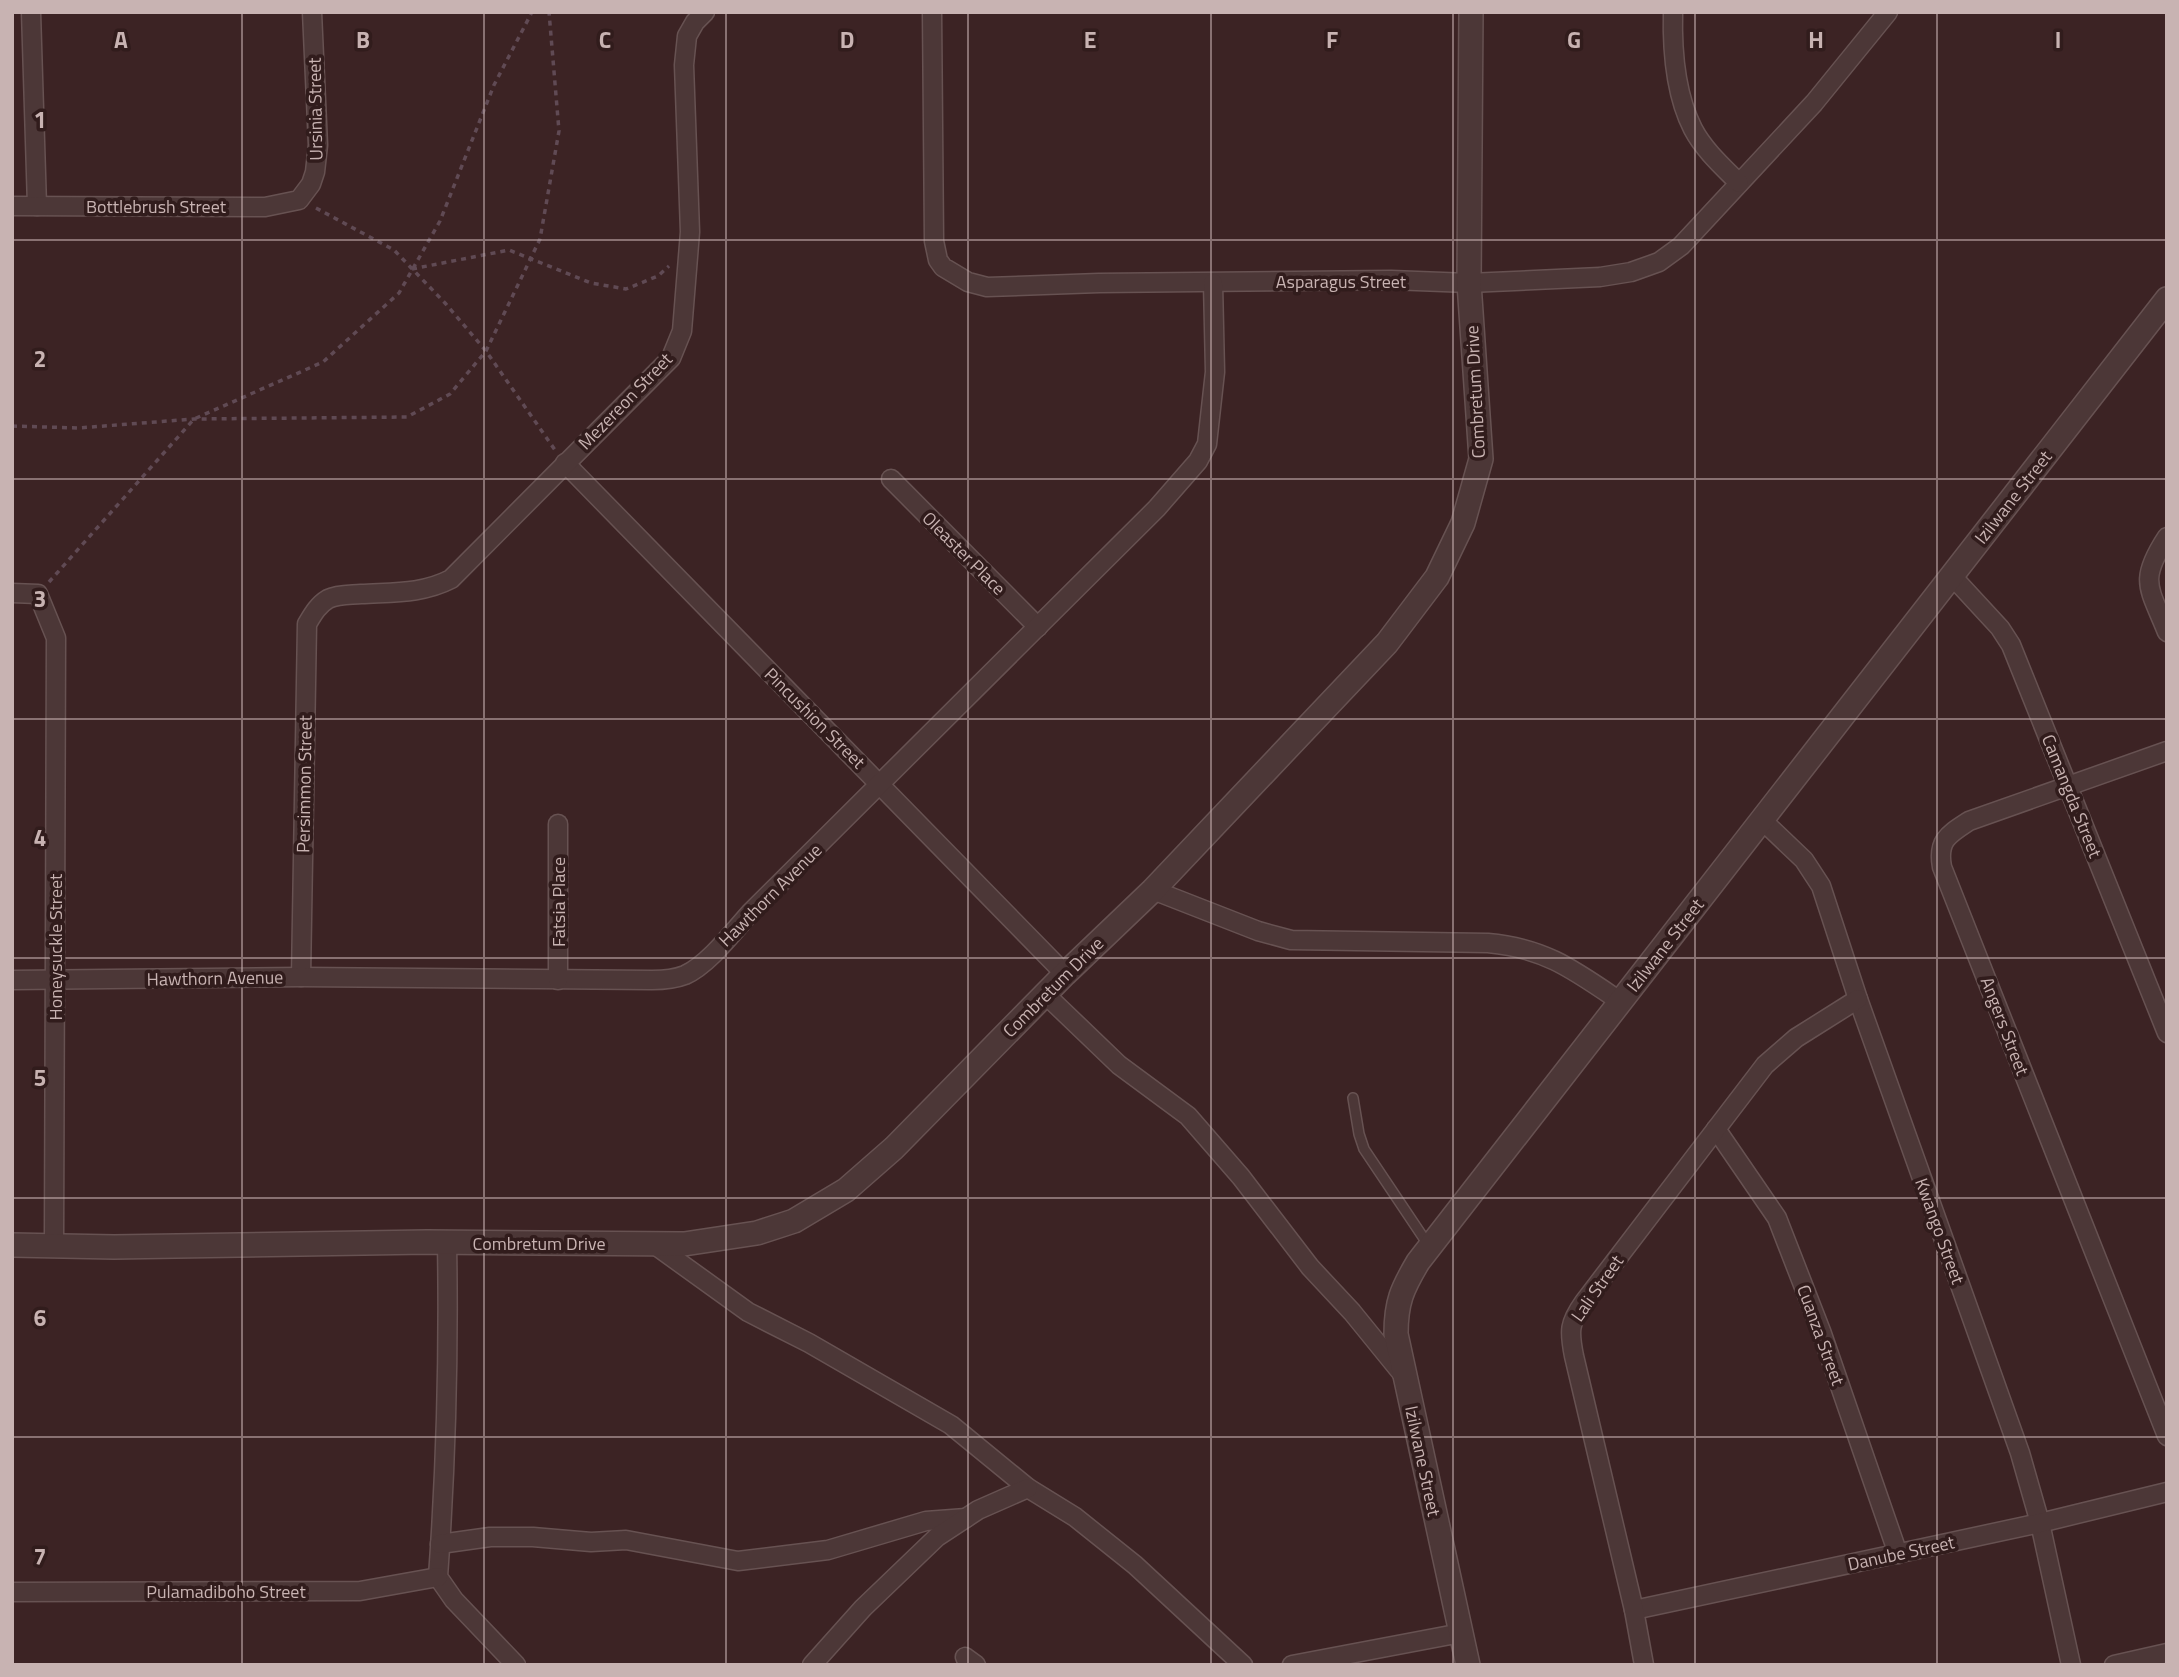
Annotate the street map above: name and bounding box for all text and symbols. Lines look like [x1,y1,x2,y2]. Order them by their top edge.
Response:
text: A [114,22,128,57]
text: B [356,22,370,57]
text: C [599,22,611,57]
text: D [840,22,854,57]
text: E [1084,22,1096,57]
text: F [1326,22,1338,57]
text: G [1567,22,1581,57]
text: H [1808,22,1824,57]
text: I [2055,22,2061,57]
street label: Ursinia Street [301,57,329,161]
text: 1 [34,102,46,137]
street label: Bottlebrush Street [86,193,227,220]
street label: Asparagus Street [1276,268,1407,295]
street label: Combretum Drive [1458,325,1492,459]
text: 2 [34,341,46,376]
street label: Mezereon Street [572,346,679,456]
street label: Izilwane Street [1968,444,2059,550]
street label: Oleaster Place [916,505,1012,601]
text: 3 [34,581,46,616]
street label: Pincushion Street [758,661,872,775]
street label: Persimmon Street [289,714,319,853]
street label: Camangda Street [2035,730,2109,862]
text: 4 [34,820,46,855]
street label: Hawthorn Avenue [712,837,828,953]
street label: Fatsia Place [545,857,572,947]
street label: Honeysuckle Street [42,873,69,1020]
street label: Izilwane Street [1620,892,1711,998]
street label: Combretum Drive [996,930,1110,1044]
street label: Hawthorn Avenue [147,963,283,993]
street label: Angers Street [1974,973,2036,1080]
text: 5 [34,1060,46,1095]
street label: Kwango Street [1908,1174,1972,1289]
street label: Combretum Drive [473,1230,605,1257]
street label: Lali Street [1564,1249,1630,1327]
street label: Cuanza Street [1790,1281,1852,1390]
text: 6 [34,1300,47,1335]
street label: Izilwane Street [1398,1403,1448,1519]
street label: Danube Street [1845,1528,1958,1578]
text: 7 [34,1539,46,1574]
street label: Pulamadiboho Street [146,1578,306,1605]

